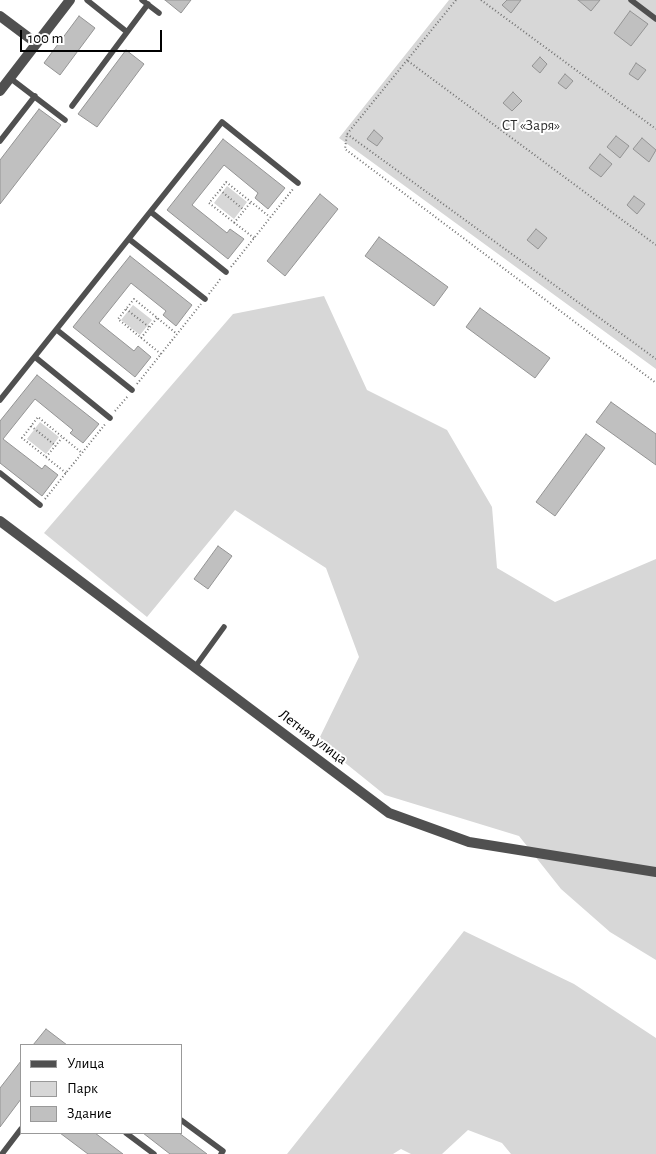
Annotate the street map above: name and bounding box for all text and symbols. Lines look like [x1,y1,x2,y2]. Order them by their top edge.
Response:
scale bar [22,20,165,52]
text: 100 m [28,31,63,46]
park label: СТ «Заря» [502,116,560,134]
street label: Летняя улица [275,705,351,769]
legend [20,1044,182,1134]
text: Улица [67,1056,104,1071]
text: Парк [67,1081,98,1096]
text: Здание [67,1106,112,1121]

